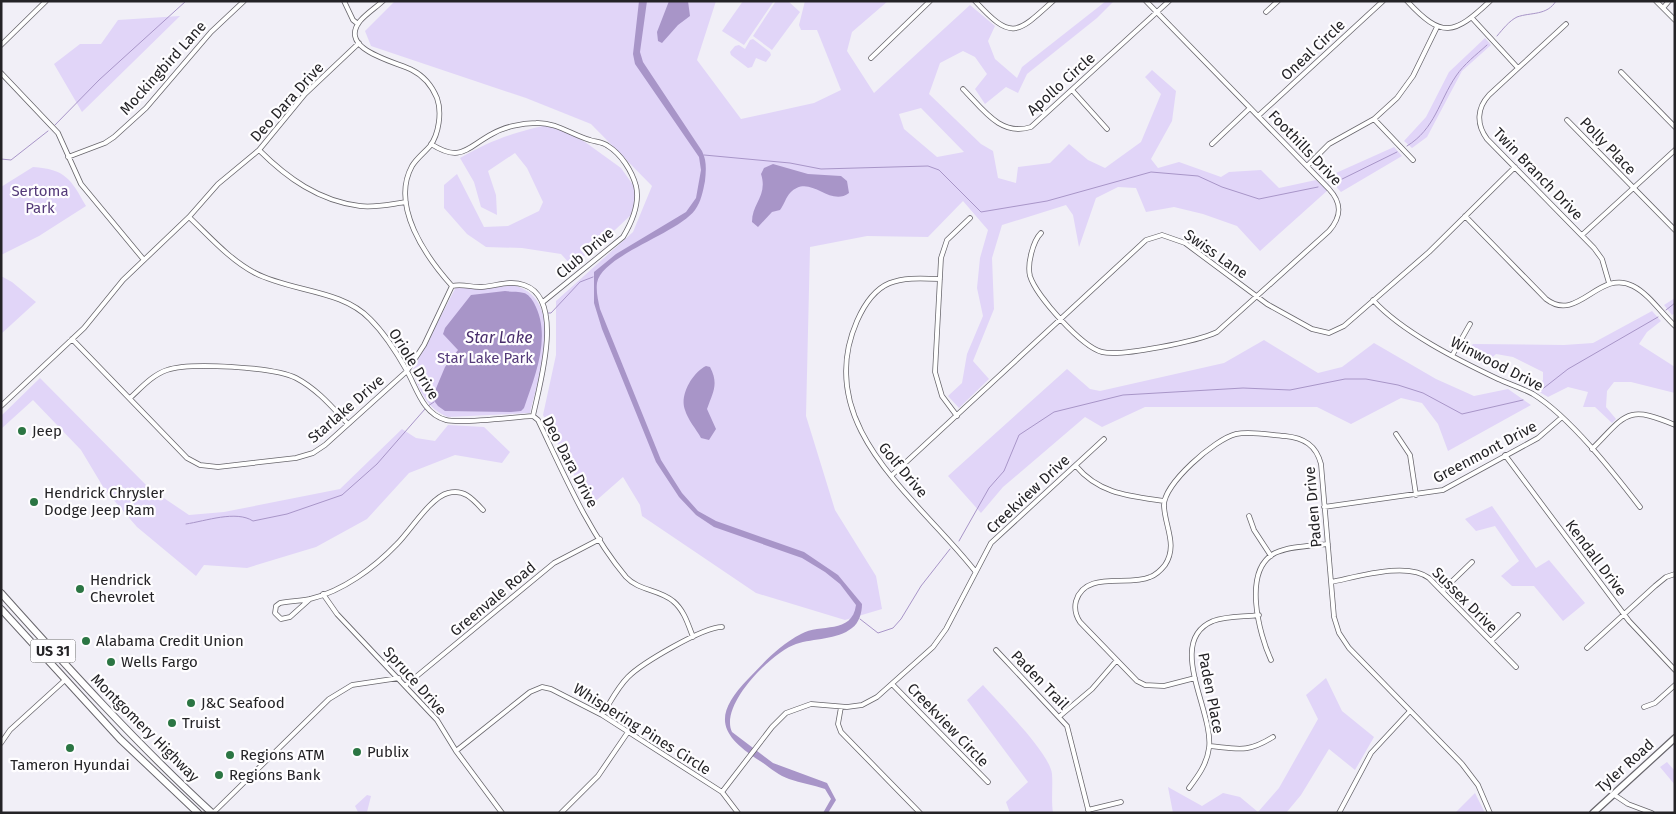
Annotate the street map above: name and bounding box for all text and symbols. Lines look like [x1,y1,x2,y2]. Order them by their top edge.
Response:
street label: Oneal Circle [1277,16,1349,84]
street label: Mockingbird Lane [116,17,210,119]
street label: Apollo Circle [1023,49,1099,119]
street label: Deo Dara Drive [247,59,327,145]
street label: Foothills Drive [1265,107,1345,189]
street label: Polly Place [1576,113,1640,179]
street label: Twin Branch Drive [1489,124,1587,224]
park label: Sertoma Park [11,182,69,217]
street label: Club Drive [553,224,617,282]
street label: Swiss Lane [1181,226,1251,282]
street label: Oriole Drive [385,325,443,403]
water label: Star Lake [465,328,532,347]
street label: Winwood Drive [1448,333,1546,395]
park label: Star Lake Park [437,349,533,367]
street label: Starlake Drive [304,371,388,447]
street label: Deo Dara Drive [538,413,602,511]
street label: Greenmont Drive [1430,417,1540,487]
place label: Jeep [32,422,62,440]
marker: Jeep [16,425,28,437]
street label: Golf Drive [875,439,931,501]
street label: Creekview Drive [983,451,1073,537]
street label: Paden Drive [1300,466,1326,548]
place label: Hendrick Chrysler Dodge Jeep Ram [44,484,165,519]
marker: Hendrick Chrysler Dodge Jeep Ram [28,496,40,508]
street label: Kendall Drive [1562,516,1630,600]
street label: Greenvale Road [447,558,539,640]
street label: Sussex Drive [1429,564,1501,636]
place label: Hendrick Chevrolet [90,571,155,606]
marker: Hendrick Chevrolet [74,583,86,595]
place label: Alabama Credit Union [96,632,244,650]
marker: Alabama Credit Union [80,635,92,647]
road number: US 31 [30,640,76,662]
street label: Spruce Drive [380,643,450,719]
street label: Paden Trail [1007,647,1073,714]
street label: Paden Place [1194,651,1228,735]
place label: Wells Fargo [121,653,198,671]
marker: Wells Fargo [105,656,117,668]
street label: Montgomery Highway [87,670,203,786]
street label: Whispering Pines Circle [570,679,714,779]
street label: Creekview Circle [903,679,993,771]
place label: J&C Seafood [201,694,285,712]
marker: J&C Seafood [185,697,197,709]
place label: Truist [182,714,221,732]
marker: Truist [166,717,178,729]
street label: Tyler Road [1592,735,1658,797]
marker: Tameron Hyundai [64,742,76,754]
place label: Publix [367,743,410,761]
place label: Regions ATM [240,746,325,764]
marker: Publix [351,746,363,758]
marker: Regions ATM [224,749,236,761]
place label: Tameron Hyundai [10,756,130,774]
place label: Regions Bank [229,766,321,784]
marker: Regions Bank [213,769,225,781]

